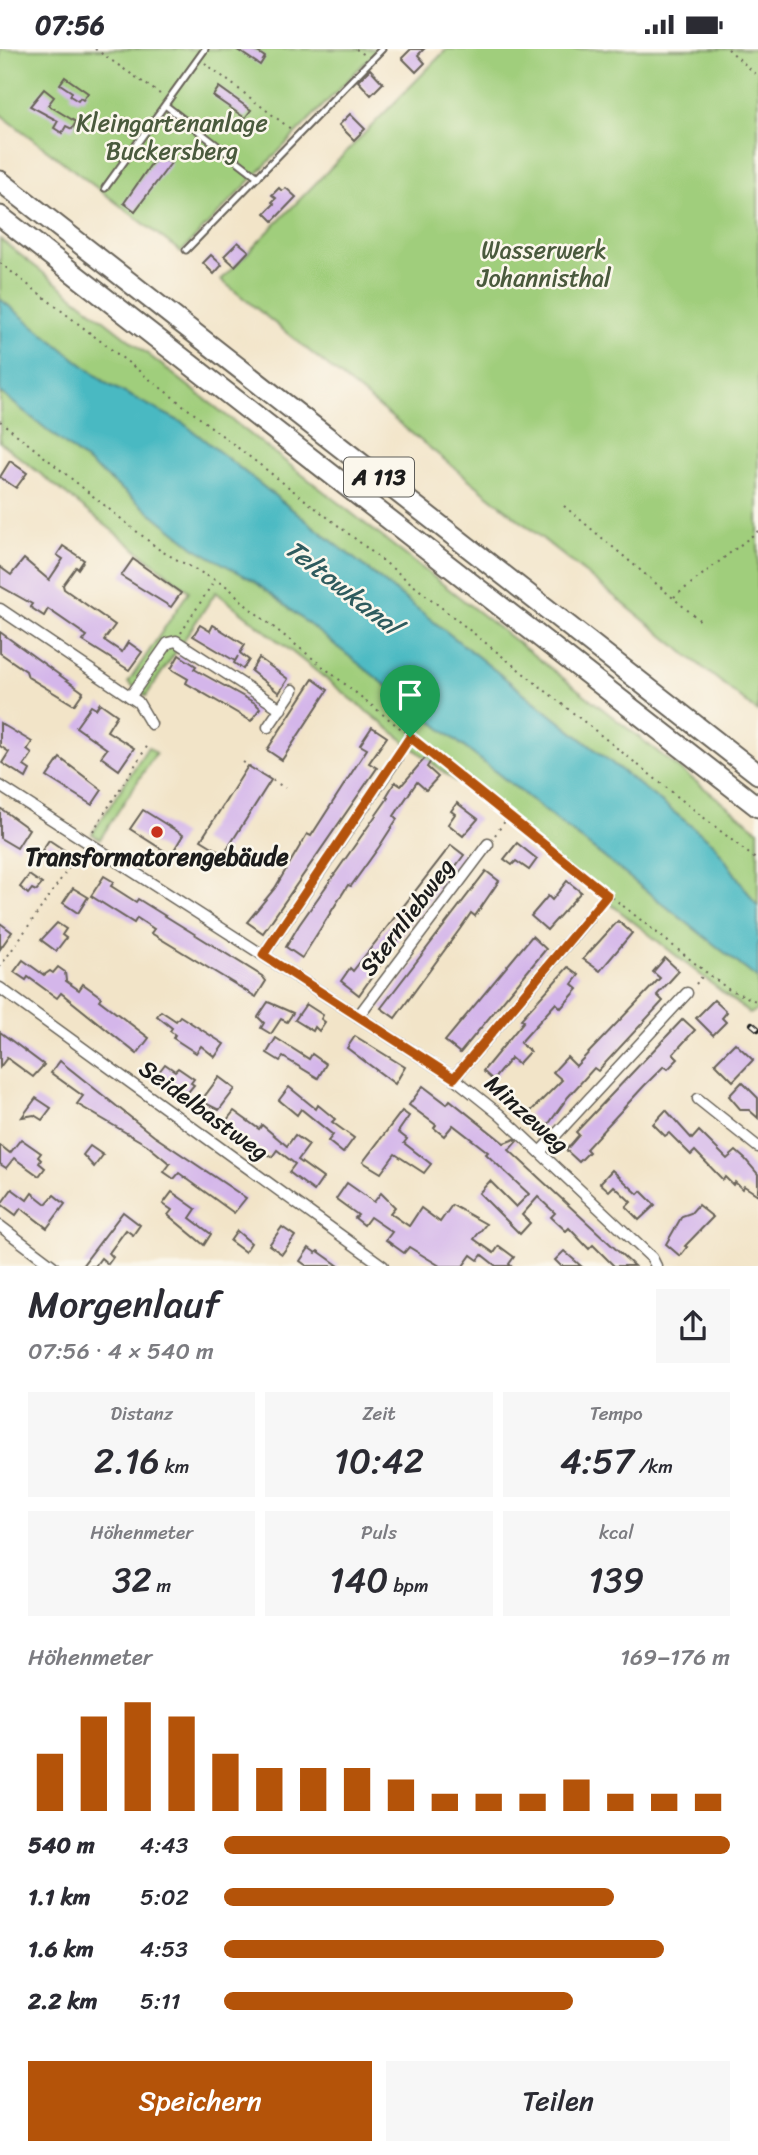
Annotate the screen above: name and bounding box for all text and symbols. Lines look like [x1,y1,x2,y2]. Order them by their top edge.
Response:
text: 07:56 [35,2,105,48]
park label: Kleingartenanlage Buckersberg [76,102,268,172]
park label: Wasserwerk Johannisthal [476,229,612,299]
road number: A 113 [344,457,414,497]
water label: Teltowkanal [275,527,415,651]
pin [380,665,440,737]
icon: arrive [391,676,429,714]
marker: Transformatorengebäude [149,824,165,840]
place label: Transformatorengebäude [25,836,289,878]
street label: Sternliebweg [348,849,466,985]
street label: Seidelbastweg [130,1048,278,1172]
street label: Minzeweg [475,1064,579,1164]
text: Morgenlauf [28,1271,220,1338]
button: share [656,1289,730,1363]
text: 07:56 · 4 × 540 m [28,1331,214,1372]
text: Distanz [110,1397,173,1430]
text: Zeit [362,1397,396,1430]
text: Tempo [590,1397,643,1430]
text: 2.16 [94,1430,160,1492]
text: 10:42 [334,1430,424,1492]
text: 4:57 [560,1430,634,1492]
text: km [160,1450,189,1483]
text: /km [634,1450,673,1483]
text: Höhenmeter [90,1516,193,1549]
text: Puls [361,1516,397,1549]
text: kcal [599,1516,634,1549]
text: 32 [112,1549,152,1611]
text: 140 [329,1549,389,1611]
text: 139 [588,1549,644,1611]
text: m [152,1569,171,1602]
text: bpm [389,1569,429,1602]
text: Höhenmeter [28,1637,152,1678]
text: 169–176 m [620,1637,730,1678]
text: 540 m [28,1825,95,1866]
text: 4:43 [140,1825,188,1866]
text: 1.1 km [28,1877,91,1918]
text: 5:02 [140,1877,189,1918]
text: 1.6 km [28,1929,94,1970]
text: 4:53 [140,1929,188,1970]
text: 2.2 km [28,1981,97,2022]
text: 5:11 [140,1981,181,2022]
button: Speichern [28,2061,372,2141]
button: Teilen [386,2061,730,2141]

